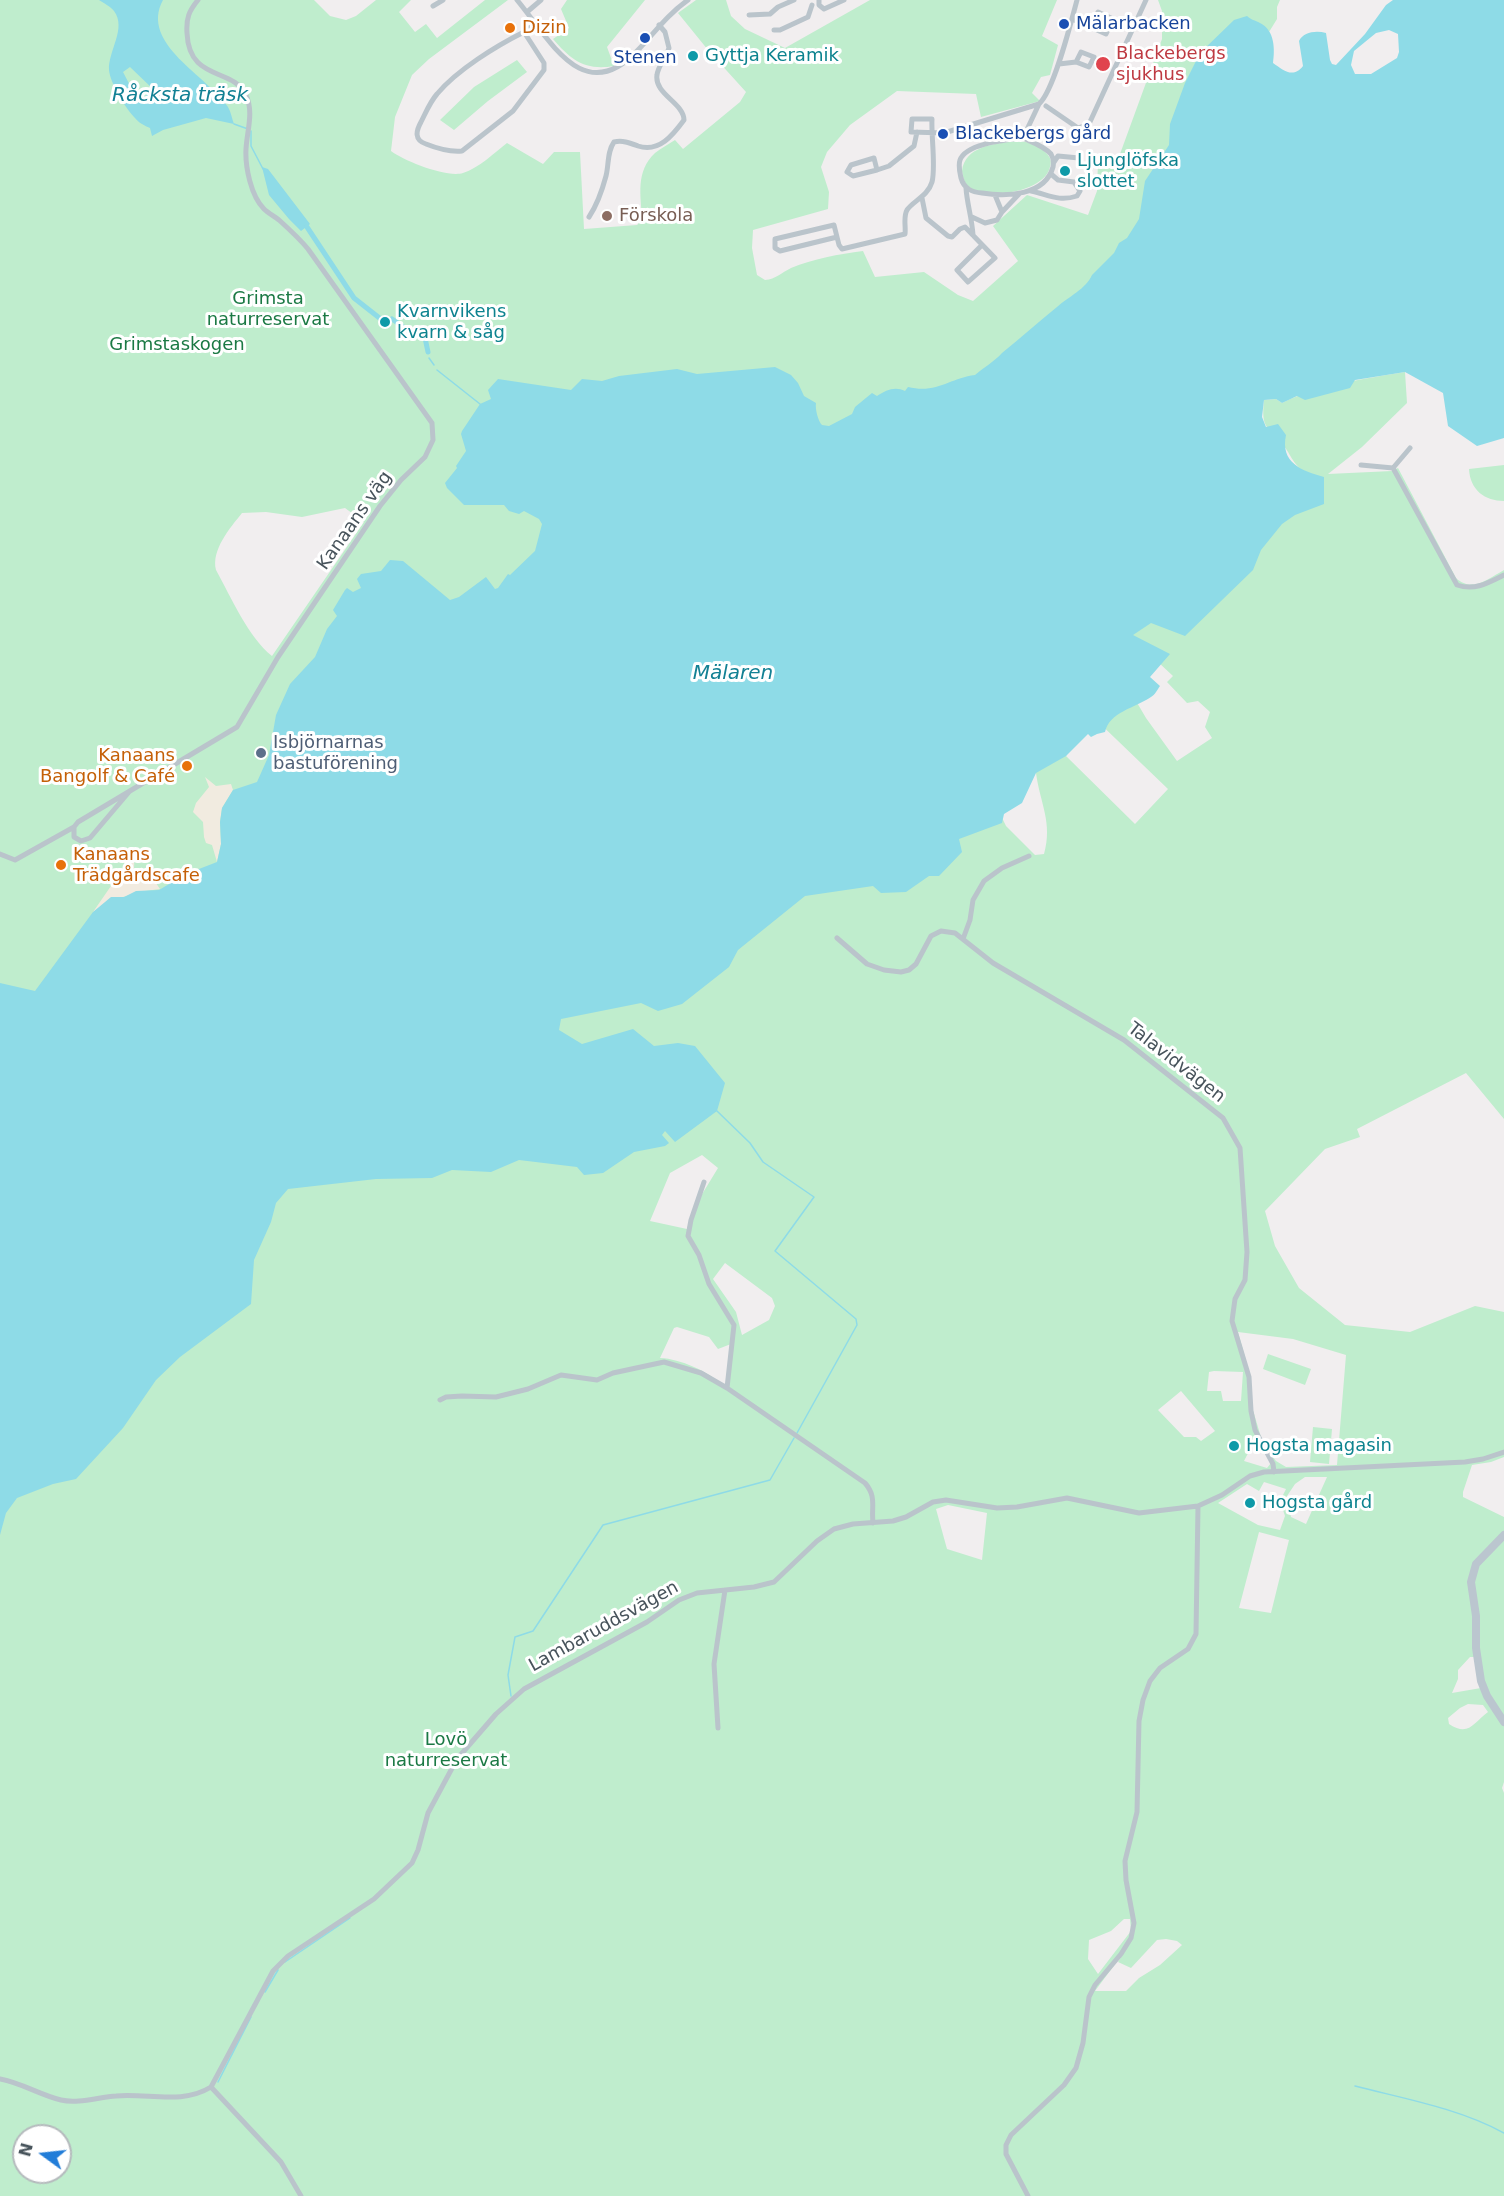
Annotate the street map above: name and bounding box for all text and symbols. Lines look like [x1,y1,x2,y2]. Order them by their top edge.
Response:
place label: Mälarbacken [1076,13,1191,35]
place label: Dizin [522,17,567,39]
marker: Mälarbacken [1057,17,1071,31]
marker: Dizin [503,21,517,35]
marker: Stenen [638,31,652,45]
place label: Blackebergs sjukhus [1116,43,1226,86]
place label: Gyttja Keramik [705,45,839,67]
place label: Stenen [613,47,677,69]
marker: Gyttja Keramik [686,49,700,63]
marker: Blackebergs sjukhus [1094,55,1112,73]
water label: Råcksta träsk [112,84,248,108]
place label: Blackebergs gård [955,123,1111,145]
marker: Blackebergs gård [936,127,950,141]
place label: Ljunglöfska slottet [1077,150,1179,192]
marker: Ljunglöfska slottet [1058,164,1072,178]
place label: Förskola [619,205,693,227]
marker: Förskola [600,209,614,223]
park label: Grimsta naturreservat [207,288,329,330]
place label: Kvarnvikens kvarn & såg [397,301,506,344]
marker: Kvarnvikens kvarn & såg [378,315,392,329]
park label: Grimstaskogen [109,334,245,356]
street label: Kanaans väg [313,467,397,575]
water label: Mälaren [693,662,773,686]
place label: Isbjörnarnas bastuförening [273,732,398,774]
place label: Kanaans Bangolf & Café [40,745,175,788]
marker: Isbjörnarnas bastuförening [254,746,268,760]
marker: Kanaans Bangolf & Café [180,759,194,773]
place label: Kanaans Trädgårdscafe [73,844,200,886]
marker: Kanaans Trädgårdscafe [54,858,68,872]
street label: Talavidvägen [1123,1018,1229,1108]
place label: Hogsta magasin [1246,1435,1392,1457]
marker: Hogsta magasin [1227,1439,1241,1453]
place label: Hogsta gård [1262,1492,1372,1514]
marker: Hogsta gård [1243,1496,1257,1510]
street label: Lambaruddsvägen [525,1577,683,1677]
park label: Lovö naturreservat [385,1729,507,1772]
north arrow [12,2124,72,2184]
text: N [15,2141,37,2159]

